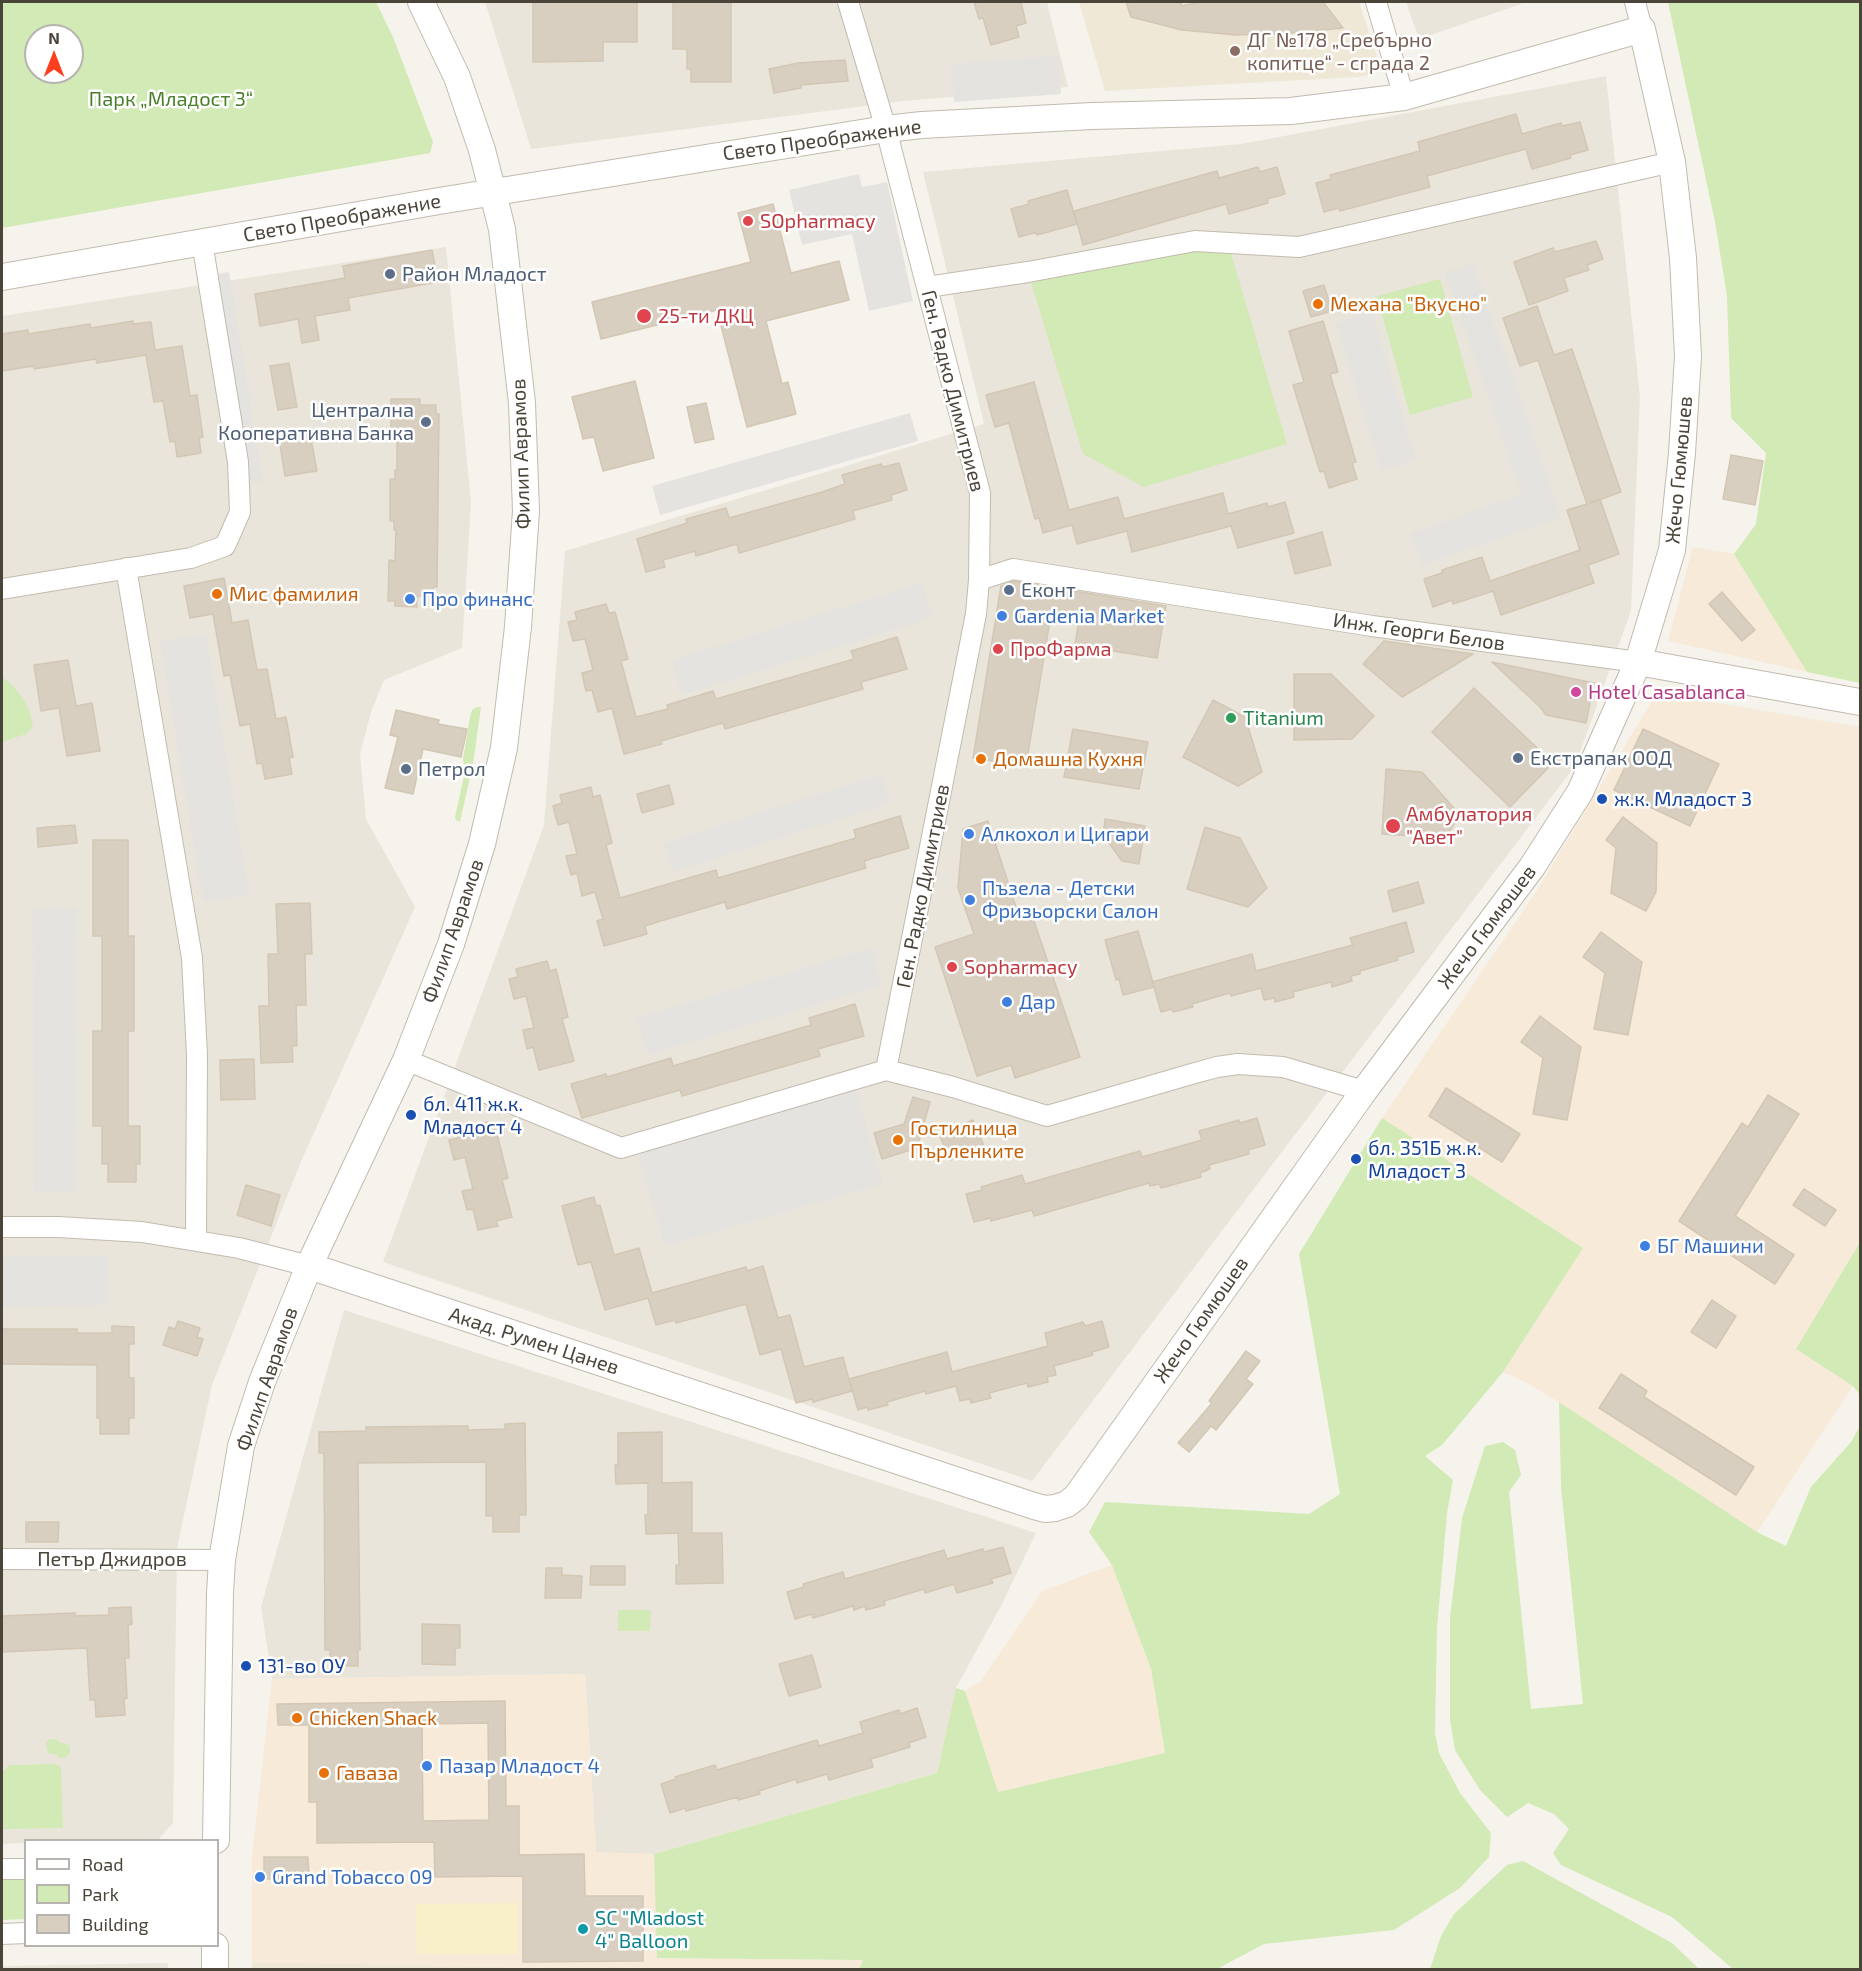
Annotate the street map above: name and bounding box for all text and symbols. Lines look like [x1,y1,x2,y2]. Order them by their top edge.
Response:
north arrow [24,24,84,84]
text: N [48,28,60,47]
place label: ДГ №178 „Сребърно копитце“ - сграда 2 [1247,28,1432,75]
marker: ДГ №178 „Сребърно копитце“ - сграда 2 [1228,44,1242,58]
park label: Парк „Младост 3“ [89,87,253,111]
street label: Свето Преображение [721,114,923,166]
street label: Свето Преображение [241,189,443,247]
place label: SOpharmacy [760,209,876,233]
marker: SOpharmacy [741,214,755,228]
place label: Район Младост [402,262,547,286]
marker: Район Младост [383,267,397,281]
street label: Ген. Радко Димитриев [916,288,990,494]
place label: Механа "Вкусно" [1330,292,1487,316]
marker: Механа "Вкусно" [1311,297,1325,311]
place label: 25-ти ДКЦ [658,304,754,328]
marker: 25-ти ДКЦ [635,307,653,325]
street label: Филип Аврамов [506,378,536,530]
street label: Жечо Гюмюшев [1661,395,1697,545]
place label: Централна Кооперативна Банка [218,398,414,445]
marker: Централна Кооперативна Банка [419,415,433,429]
place label: Еконт [1021,578,1076,602]
place label: Мис фамилия [229,582,359,606]
marker: Еконт [1002,583,1016,597]
marker: Мис фамилия [210,587,224,601]
place label: Про финанс [422,587,533,611]
marker: Про финанс [403,592,417,606]
place label: Gardenia Market [1014,604,1164,628]
street label: Инж. Георги Белов [1332,608,1506,656]
marker: Gardenia Market [995,609,1009,623]
place label: ПроФарма [1010,637,1112,661]
marker: ПроФарма [991,642,1005,656]
place label: Hotel Casablanca [1588,680,1746,704]
marker: Hotel Casablanca [1569,685,1583,699]
place label: Titanium [1243,706,1324,730]
marker: Titanium [1224,711,1238,725]
place label: Екстрапак ООД [1530,746,1672,770]
place label: Домашна Кухня [993,747,1143,771]
marker: Екстрапак ООД [1511,751,1525,765]
marker: Домашна Кухня [974,752,988,766]
place label: Петрол [418,757,486,781]
marker: Петрол [399,762,413,776]
street label: Ген. Радко Димитриев [891,782,955,990]
place label: ж.к. Младост 3 [1614,787,1752,811]
marker: ж.к. Младост 3 [1595,792,1609,806]
place label: Амбулатория "Авет" [1406,802,1532,849]
marker: Амбулатория "Авет" [1384,817,1402,835]
place label: Алкохол и Цигари [981,822,1149,846]
marker: Алкохол и Цигари [962,827,976,841]
street label: Филип Аврамов [417,856,489,1006]
street label: Жечо Гюмюшев [1433,861,1541,993]
place label: Пъзела - Детски Фризьорски Салон [982,876,1159,923]
marker: Пъзела - Детски Фризьорски Салон [963,893,977,907]
place label: Sopharmacy [964,955,1078,979]
marker: Sopharmacy [945,960,959,974]
place label: Дар [1019,990,1056,1014]
marker: Дар [1000,995,1014,1009]
place label: бл. 411 ж.к. Младост 4 [423,1092,523,1139]
marker: бл. 411 ж.к. Младост 4 [404,1108,418,1122]
place label: Гостилница Пърленките [910,1116,1024,1163]
marker: Гостилница Пърленките [891,1133,905,1147]
place label: бл. 351Б ж.к. Младост 3 [1368,1136,1482,1183]
marker: бл. 351Б ж.к. Младост 3 [1349,1152,1363,1166]
place label: БГ Машини [1657,1234,1764,1258]
marker: БГ Машини [1638,1239,1652,1253]
street label: Жечо Гюмюшев [1149,1252,1253,1388]
street label: Акад. Румен Цанев [446,1302,622,1380]
street label: Филип Аврамов [231,1304,303,1454]
street label: Петър Джидров [37,1547,187,1571]
place label: 131-во ОУ [258,1654,345,1678]
marker: 131-во ОУ [239,1659,253,1673]
place label: Chicken Shack [309,1706,437,1730]
marker: Chicken Shack [290,1711,304,1725]
place label: Пазар Младост 4 [439,1754,600,1778]
marker: Пазар Младост 4 [420,1759,434,1773]
place label: Гаваза [336,1761,398,1785]
marker: Гаваза [317,1766,331,1780]
legend [24,1839,219,1947]
text: Road [82,1853,123,1875]
place label: Grand Tobacco 09 [272,1865,433,1889]
marker: Grand Tobacco 09 [253,1870,267,1884]
text: Park [82,1883,119,1905]
place label: SC "Mladost 4" Balloon [595,1906,704,1953]
text: Building [82,1913,149,1935]
marker: SC "Mladost 4" Balloon [576,1922,590,1936]

